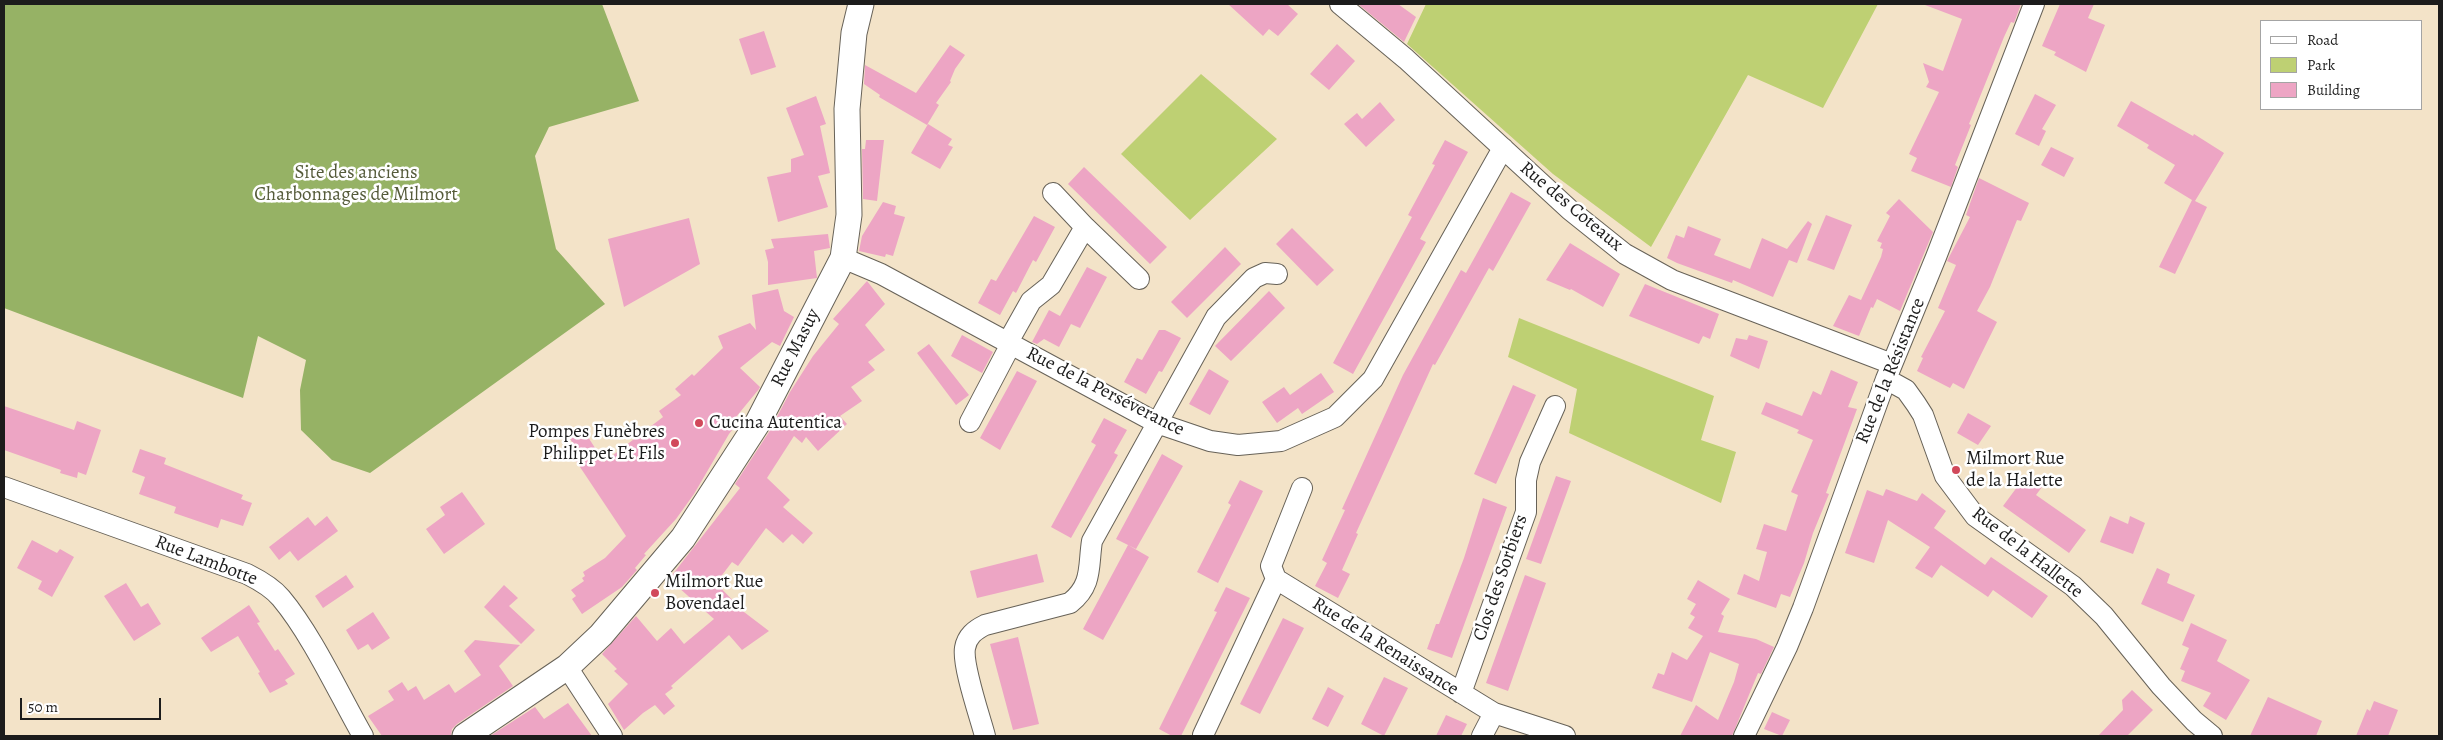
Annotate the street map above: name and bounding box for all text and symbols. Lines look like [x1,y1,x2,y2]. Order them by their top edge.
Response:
legend [2260,20,2423,110]
text: Road [2307,30,2338,50]
text: Park [2307,55,2335,75]
text: Building [2307,80,2360,100]
street label: Rue des Coteaux [1515,157,1627,257]
park label: Site des anciens Charbonnages de Milmort [254,162,458,206]
street label: Rue de la Résistance [1851,295,1931,447]
street label: Rue Masuy [767,305,825,391]
street label: Rue de la Perséverance [1022,342,1188,442]
place label: Cucina Autentica [709,412,842,434]
marker: Cucina Autentica [693,417,705,429]
place label: Pompes Funèbres Philippet Et Fils [528,421,665,465]
marker: Pompes Funèbres Philippet Et Fils [669,437,681,449]
place label: Milmort Rue de la Halette [1966,448,2064,492]
marker: Milmort Rue de la Halette [1950,464,1962,476]
street label: Rue de la Hallette [1967,502,2087,604]
street label: Clos des Sorbiers [1469,512,1533,644]
street label: Rue Lambotte [151,531,261,591]
place label: Milmort Rue Bovendael [665,571,763,615]
marker: Milmort Rue Bovendael [649,587,661,599]
street label: Rue de la Renaissance [1308,593,1462,701]
scale bar [22,688,164,720]
text: 50 m [28,697,58,717]

